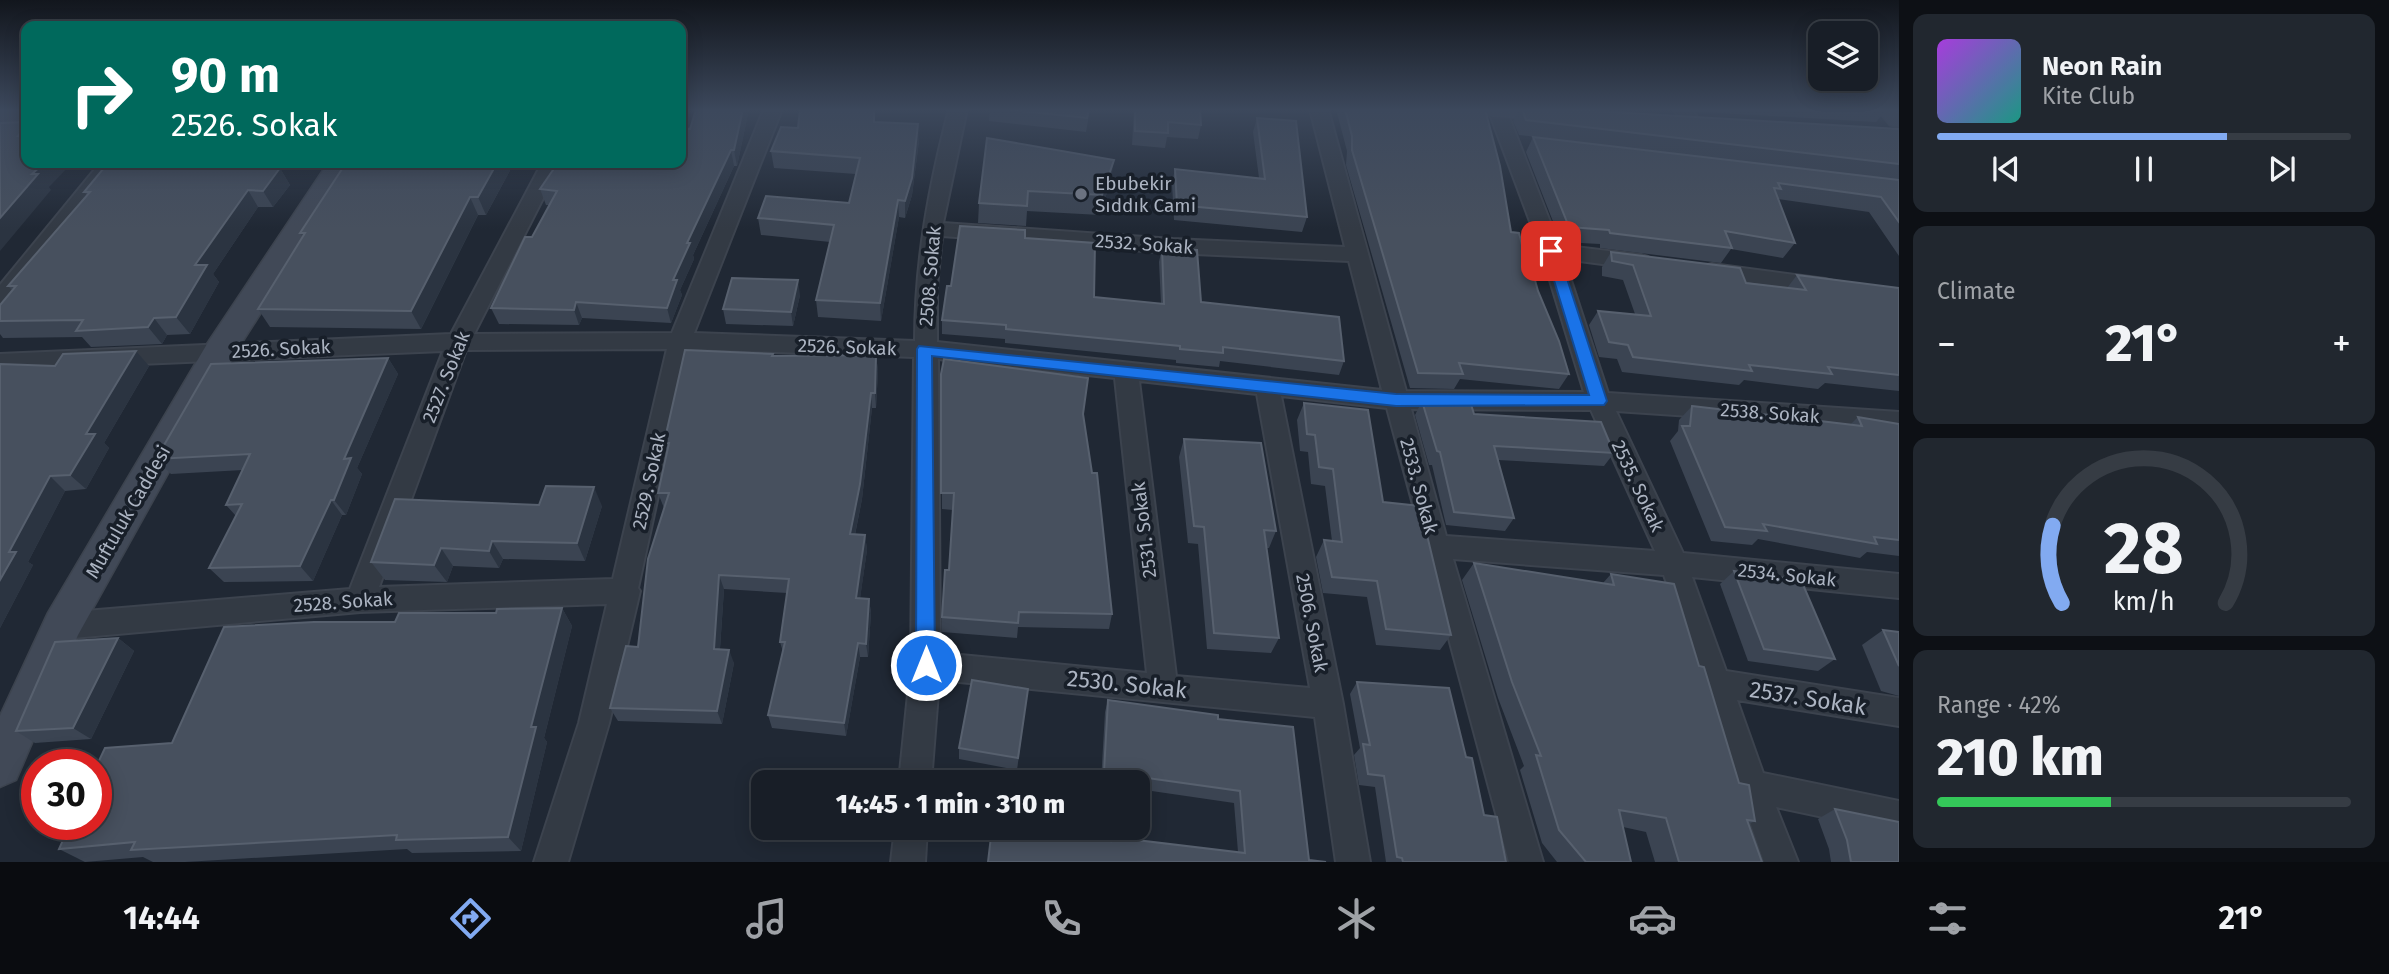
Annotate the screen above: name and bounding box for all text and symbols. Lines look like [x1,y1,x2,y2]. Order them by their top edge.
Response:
map controls [1808,21,1878,91]
button: layers [1808,21,1878,91]
text: 90 m [171,46,280,105]
icon: right [56,49,147,140]
text: Neon Rain [2042,51,2162,82]
text: Kite Club [2042,82,2135,110]
text: 2526. Sokak [171,106,337,144]
icon: previous [1987,150,2025,188]
icon: pause [2125,150,2163,188]
icon: next [2263,150,2301,188]
place label: Ebubekir Sıddık Cami [1095,172,1196,217]
marker: Ebubekir Sıddık Cami [1073,186,1089,202]
pin [1521,221,1581,281]
street label: 2508. Sokak [914,225,946,327]
street label: 2532. Sokak [1094,229,1194,259]
icon: arrive [1532,232,1570,270]
text: Climate [1937,277,2016,305]
text: 21° [2105,312,2183,375]
text: − [1937,321,1956,367]
text: + [2332,321,2351,367]
street label: 2527. Sokak [417,328,475,426]
street label: 2526. Sokak [797,334,897,360]
street label: 2526. Sokak [231,335,331,363]
street label: 2538. Sokak [1720,398,1821,428]
street label: 2529. Sokak [628,430,671,532]
street label: 2533. Sokak [1395,436,1443,537]
street label: 2535. Sokak [1607,437,1669,536]
street label: Muftuluk Caddesi [81,441,175,583]
street label: 2531. Sokak [1127,480,1161,579]
text: 28 [2104,505,2184,592]
street label: 2534. Sokak [1737,558,1838,592]
street label: 2506. Sokak [1291,572,1333,675]
street label: 2528. Sokak [293,587,394,617]
text: km/h [2113,587,2175,617]
position arrow [889,628,963,702]
street label: 2530. Sokak [1066,664,1189,704]
street label: 2537. Sokak [1748,675,1868,721]
text: Range · 42% [1937,691,2061,719]
text: 210 km [1937,726,2104,789]
speed limit sign: 30 [21,749,112,840]
text: 14:45 · 1 min · 310 m [836,789,1065,820]
icon: directions [446,894,495,943]
icon: music [742,894,791,943]
icon: phone [1037,894,1086,943]
icon: climate [1332,894,1381,943]
icon: car [1628,894,1677,943]
icon: filters [1923,894,1972,943]
text: 14:44 [123,899,200,937]
text: 21° [2218,899,2266,937]

